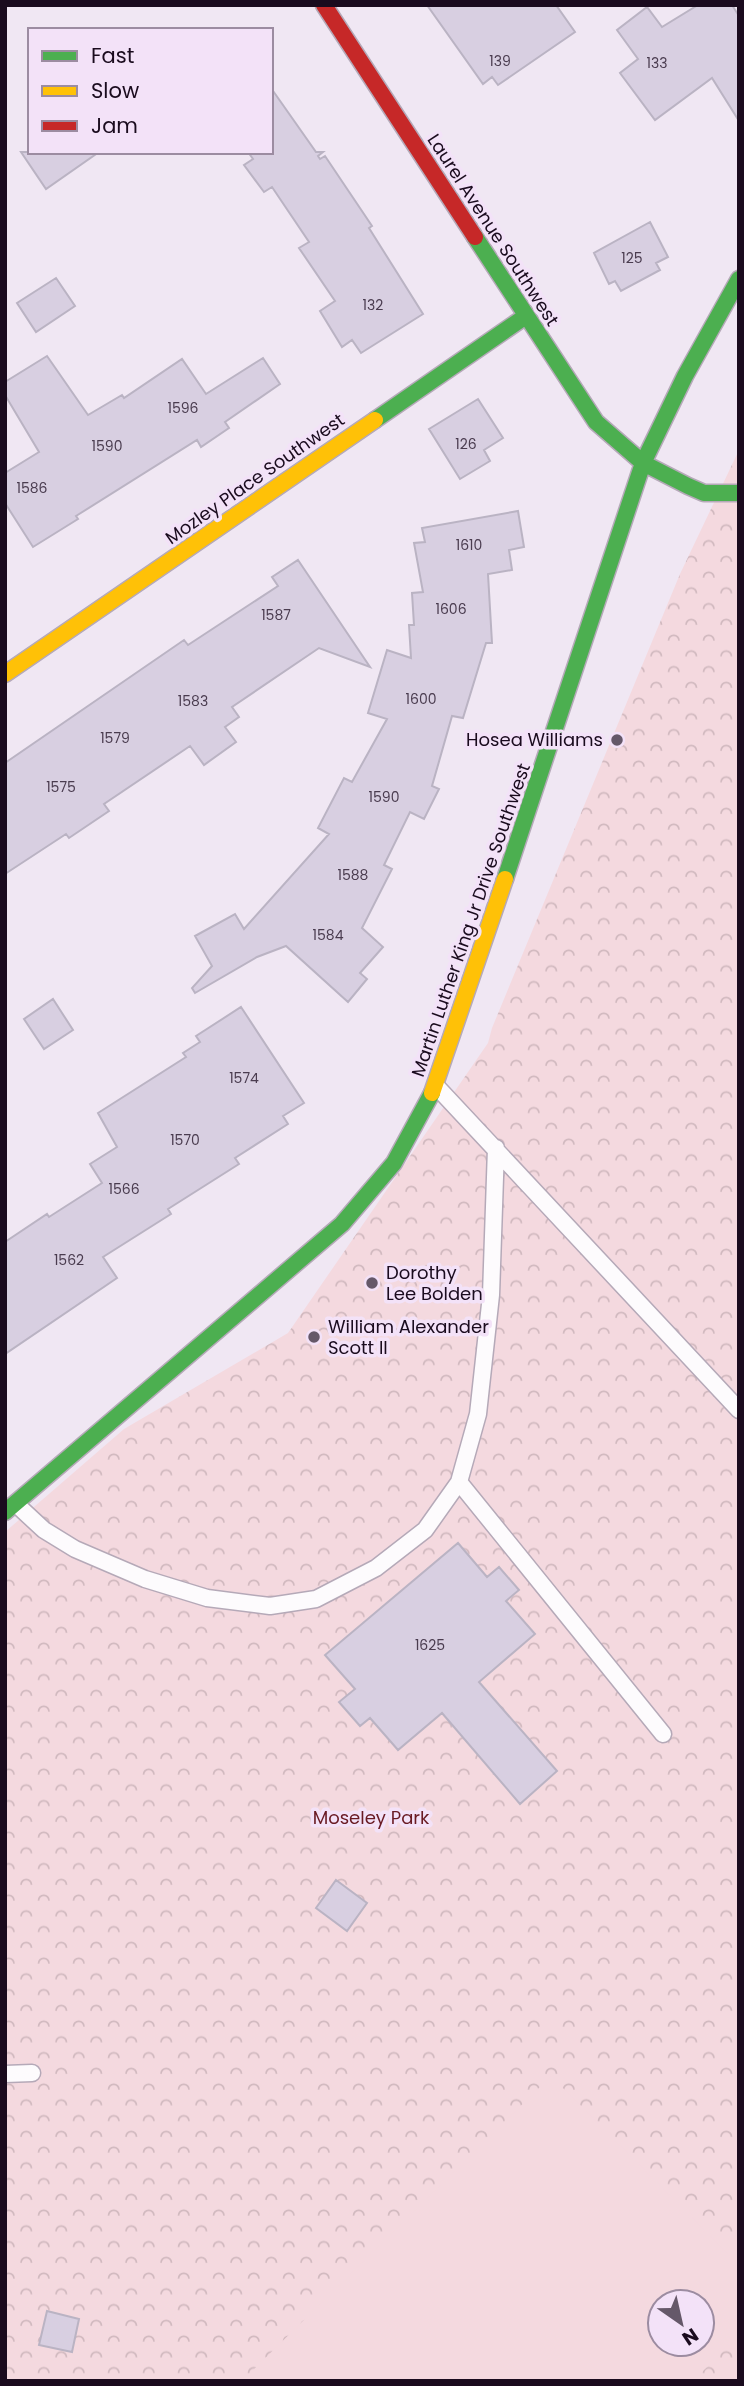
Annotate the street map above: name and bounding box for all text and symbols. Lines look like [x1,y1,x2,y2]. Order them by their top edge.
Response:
legend [28,28,273,154]
text: Fast [91,41,134,70]
house number: 139 [489,51,511,71]
house number: 133 [647,53,667,73]
text: Slow [91,76,139,105]
text: Jam [91,111,138,140]
street label: Laurel Avenue Southwest [422,129,565,331]
house number: 125 [621,248,643,268]
house number: 132 [363,295,383,315]
house number: 1596 [168,398,199,418]
street label: Mozley Place Southwest [160,407,349,550]
house number: 126 [455,434,477,454]
house number: 1590 [92,436,122,456]
house number: 1586 [17,478,48,498]
house number: 1610 [456,535,482,555]
house number: 1606 [435,599,467,619]
house number: 1587 [261,605,291,625]
house number: 1600 [406,689,436,709]
house number: 1583 [178,691,208,711]
place label: Hosea Williams [466,727,603,752]
house number: 1579 [100,728,130,748]
marker: Hosea Williams [609,732,625,748]
street label: Martin Luther King Jr Drive Southwest [405,760,536,1080]
house number: 1575 [46,777,76,797]
house number: 1590 [369,787,399,807]
house number: 1588 [338,865,369,885]
house number: 1584 [313,925,344,945]
house number: 1574 [229,1068,259,1088]
house number: 1570 [170,1130,200,1150]
house number: 1566 [108,1179,140,1199]
house number: 1562 [54,1250,84,1270]
place label: Dorothy Lee Bolden [386,1260,483,1306]
marker: Dorothy Lee Bolden [364,1275,380,1291]
place label: William Alexander Scott II [328,1314,489,1360]
marker: William Alexander Scott II [306,1329,322,1345]
house number: 1625 [415,1635,445,1655]
park label: Moseley Park [313,1805,430,1830]
north arrow [646,2288,716,2358]
text: N [677,2321,704,2352]

